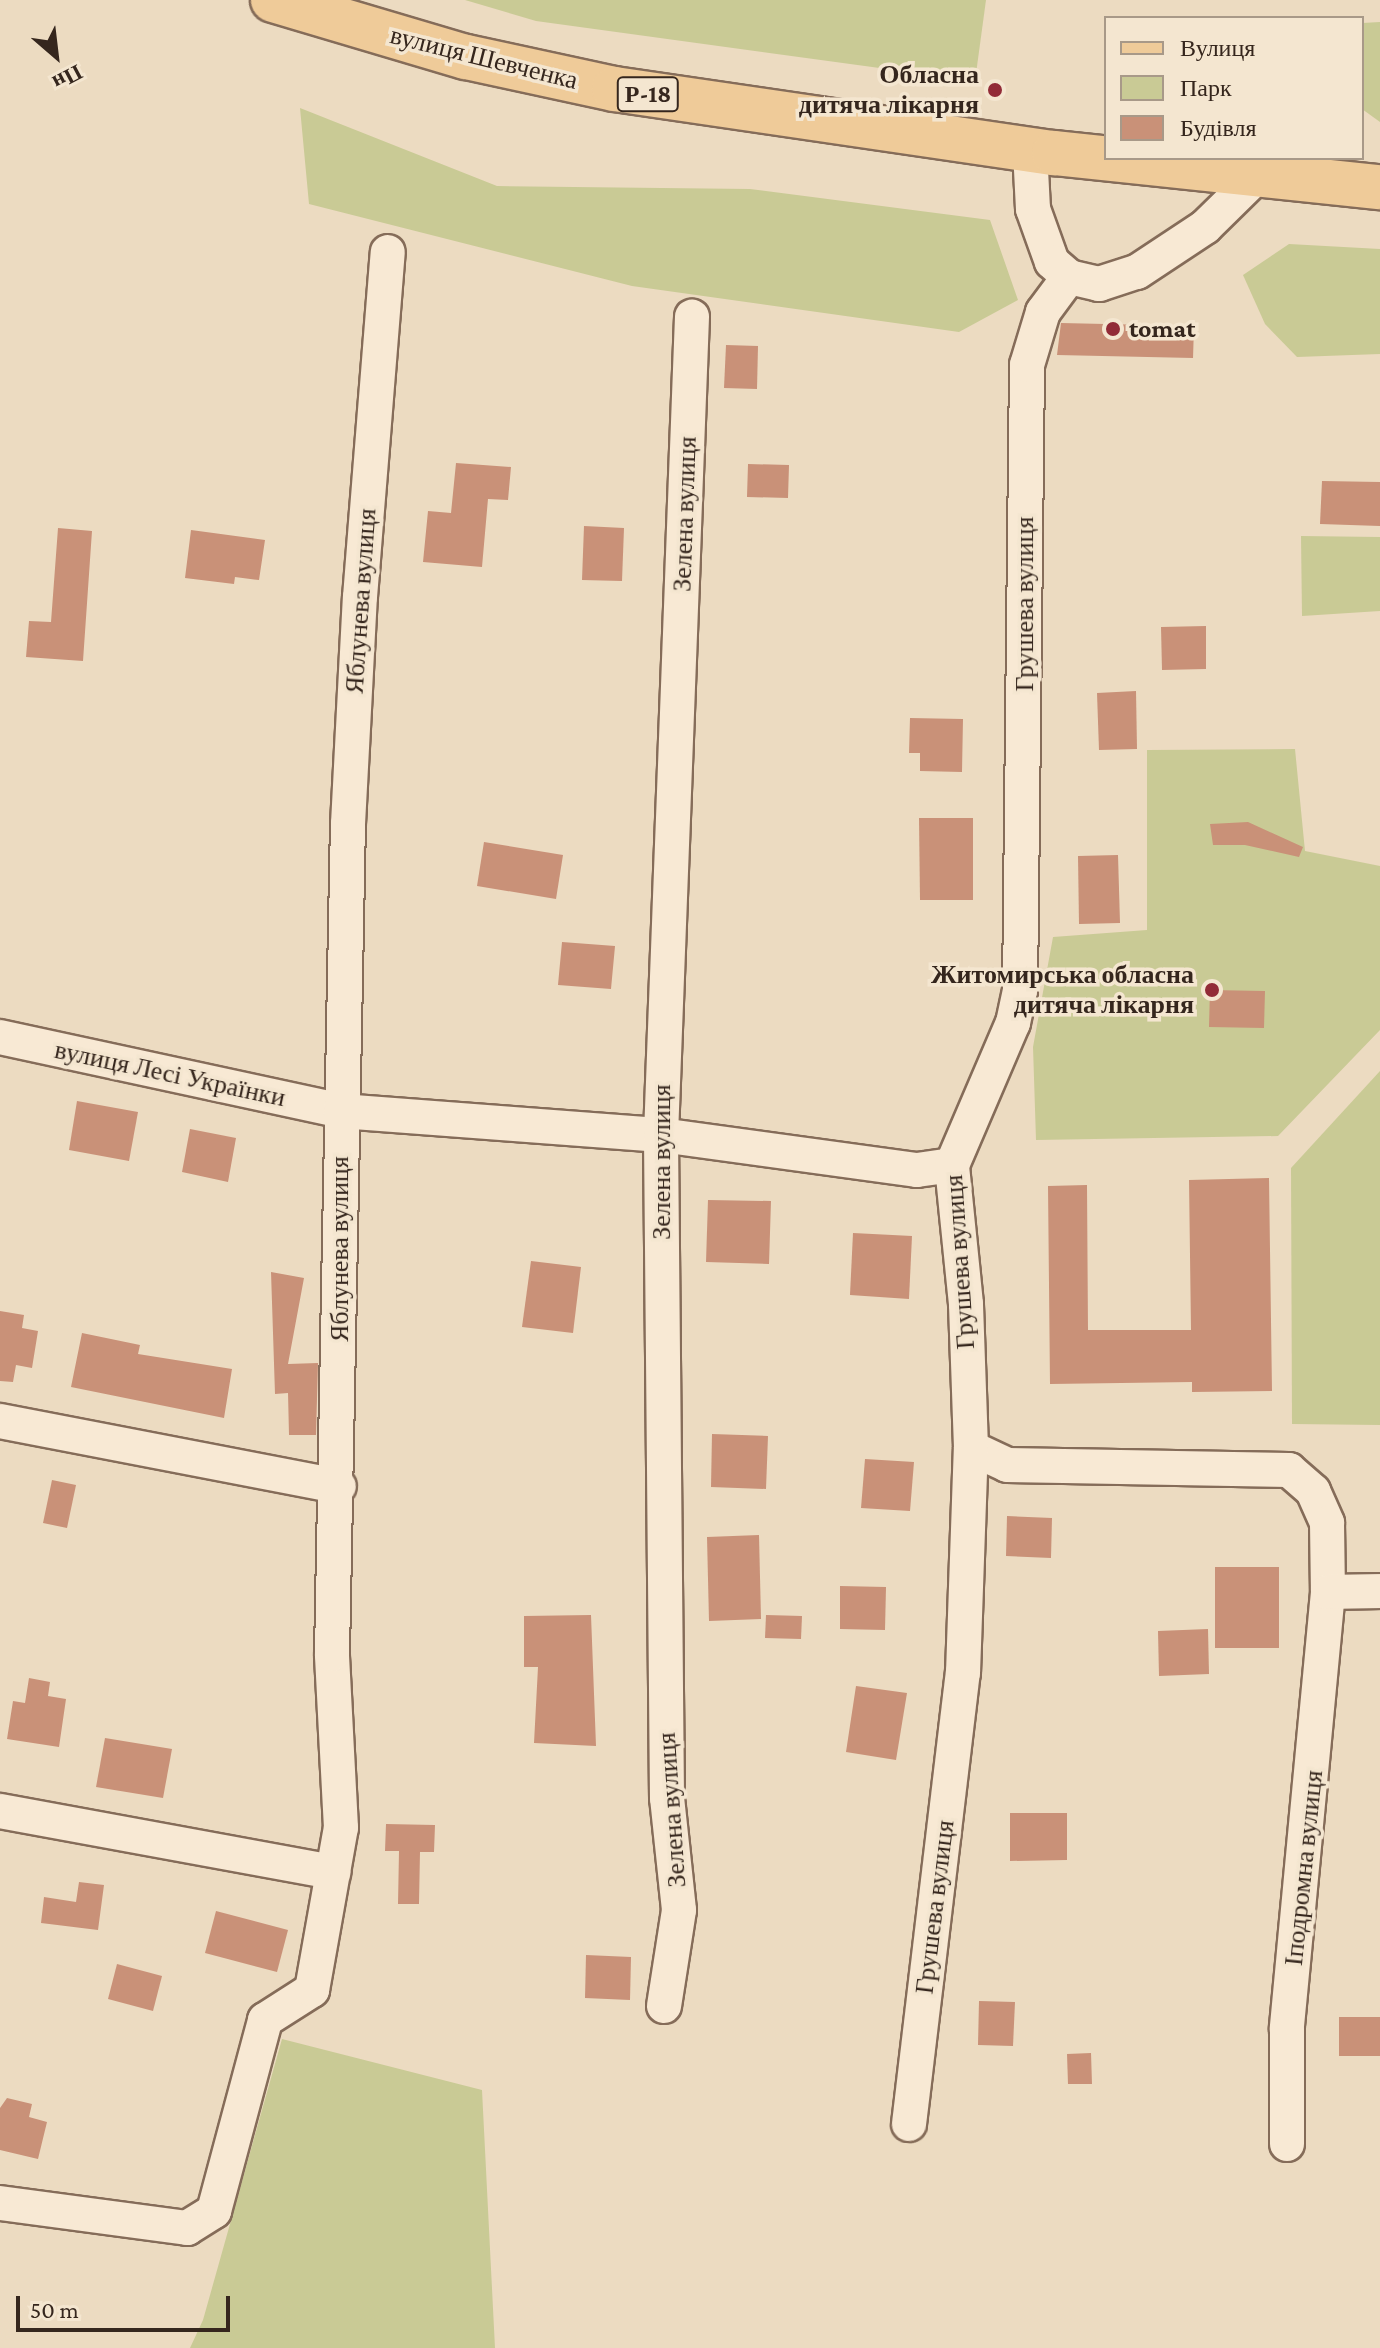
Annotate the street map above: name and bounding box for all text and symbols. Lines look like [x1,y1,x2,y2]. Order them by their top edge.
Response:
north arrow [16,16,96,96]
legend [1104,16,1364,160]
street label: вулиця Шевченка [387,20,581,96]
text: Вулиця [1180,34,1255,61]
place label: Обласна дитяча лікарня [799,59,979,120]
text: Пн [48,60,87,96]
road number: Р-18 [616,74,680,114]
text: Парк [1180,74,1232,101]
marker: Обласна дитяча лікарня [986,81,1004,99]
text: Будівля [1180,114,1257,141]
place label: tomat [1129,313,1196,345]
marker: tomat [1104,320,1122,338]
street label: Зелена вулиця [667,436,703,592]
street label: Яблунева вулиця [339,507,383,695]
street label: Грушева вулиця [1009,517,1041,691]
place label: Житомирська обласна дитяча лікарня [931,959,1194,1020]
marker: Житомирська обласна дитяча лікарня [1201,979,1223,1001]
street label: вулиця Лесі Українки [52,1034,288,1114]
street label: Зелена вулиця [646,1084,678,1240]
street label: Яблунева вулиця [324,1156,356,1342]
street label: Грушева вулиця [938,1174,982,1350]
street label: Зелена вулиця [651,1731,693,1889]
street label: Іподромна вулиця [1278,1769,1330,1967]
street label: Грушева вулиця [909,1818,961,1996]
scale bar [20,2280,234,2330]
text: 50 m [30,2296,79,2323]

